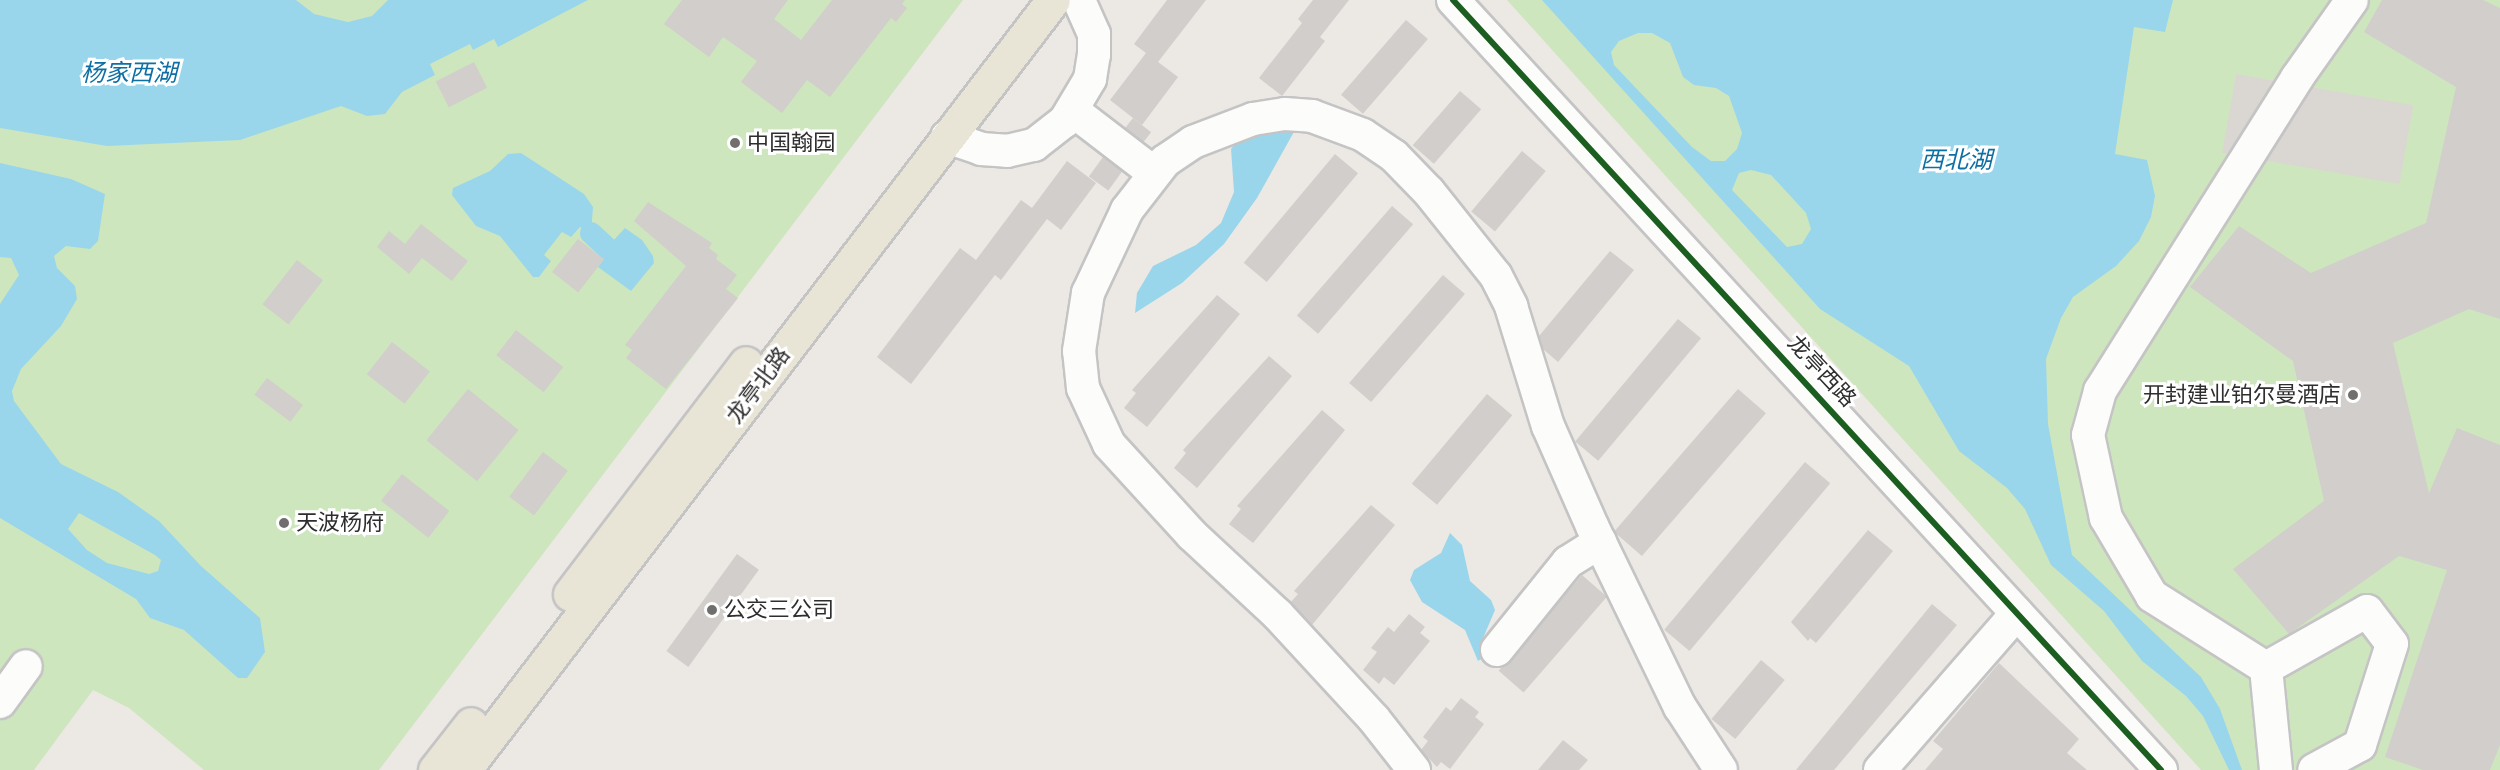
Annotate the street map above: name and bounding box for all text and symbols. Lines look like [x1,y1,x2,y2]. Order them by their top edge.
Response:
water label: 杨家西湖 [81,59,177,87]
place label: 中国翰园 [747,130,835,156]
marker: 中国翰园 [728,136,742,150]
water label: 西北湖 [1920,146,1992,174]
street label: 龙亭西路 [1782,330,1862,412]
street label: 龙亭北路 [721,342,795,428]
place label: 开封建业铂尔曼酒店 [2143,382,2341,408]
marker: 开封建业铂尔曼酒店 [2346,388,2360,402]
place label: 天波杨府 [296,510,384,536]
marker: 天波杨府 [277,516,291,530]
place label: 公交三公司 [724,597,834,623]
marker: 公交三公司 [705,603,719,617]

